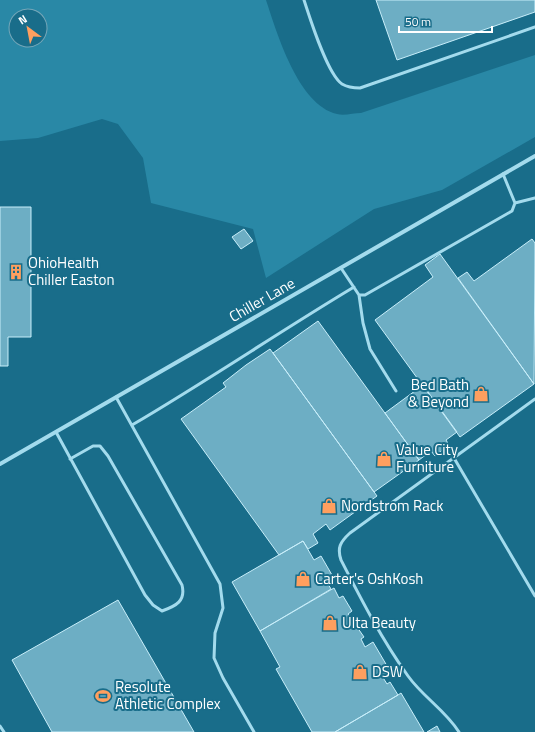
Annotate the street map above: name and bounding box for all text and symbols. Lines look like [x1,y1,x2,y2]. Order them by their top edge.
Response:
north arrow [8,8,48,48]
scale bar [399,8,492,34]
text: N [15,11,30,28]
text: 50 m [405,12,431,31]
place label: OhioHealth Chiller Easton [28,251,115,291]
building icon: OhioHealth Chiller Easton [7,263,25,281]
street label: Chiller Lane [224,271,299,328]
place label: Bed Bath & Beyond [408,373,469,413]
shop icon: Bed Bath & Beyond [472,385,490,403]
place label: Value City Furniture [396,438,458,478]
shop icon: Value City Furniture [375,450,393,468]
place label: Nordstrom Rack [341,494,443,517]
shop icon: Nordstrom Rack [320,497,338,515]
place label: Carter's OshKosh [315,567,423,590]
shop icon: Carter's OshKosh [294,570,312,588]
place label: Ulta Beauty [342,611,416,634]
shop icon: Ulta Beauty [321,614,339,632]
place label: DSW [372,660,403,683]
shop icon: DSW [351,663,369,681]
place label: Resolute Athletic Complex [115,675,221,715]
sports icon: Resolute Athletic Complex [94,687,112,705]

